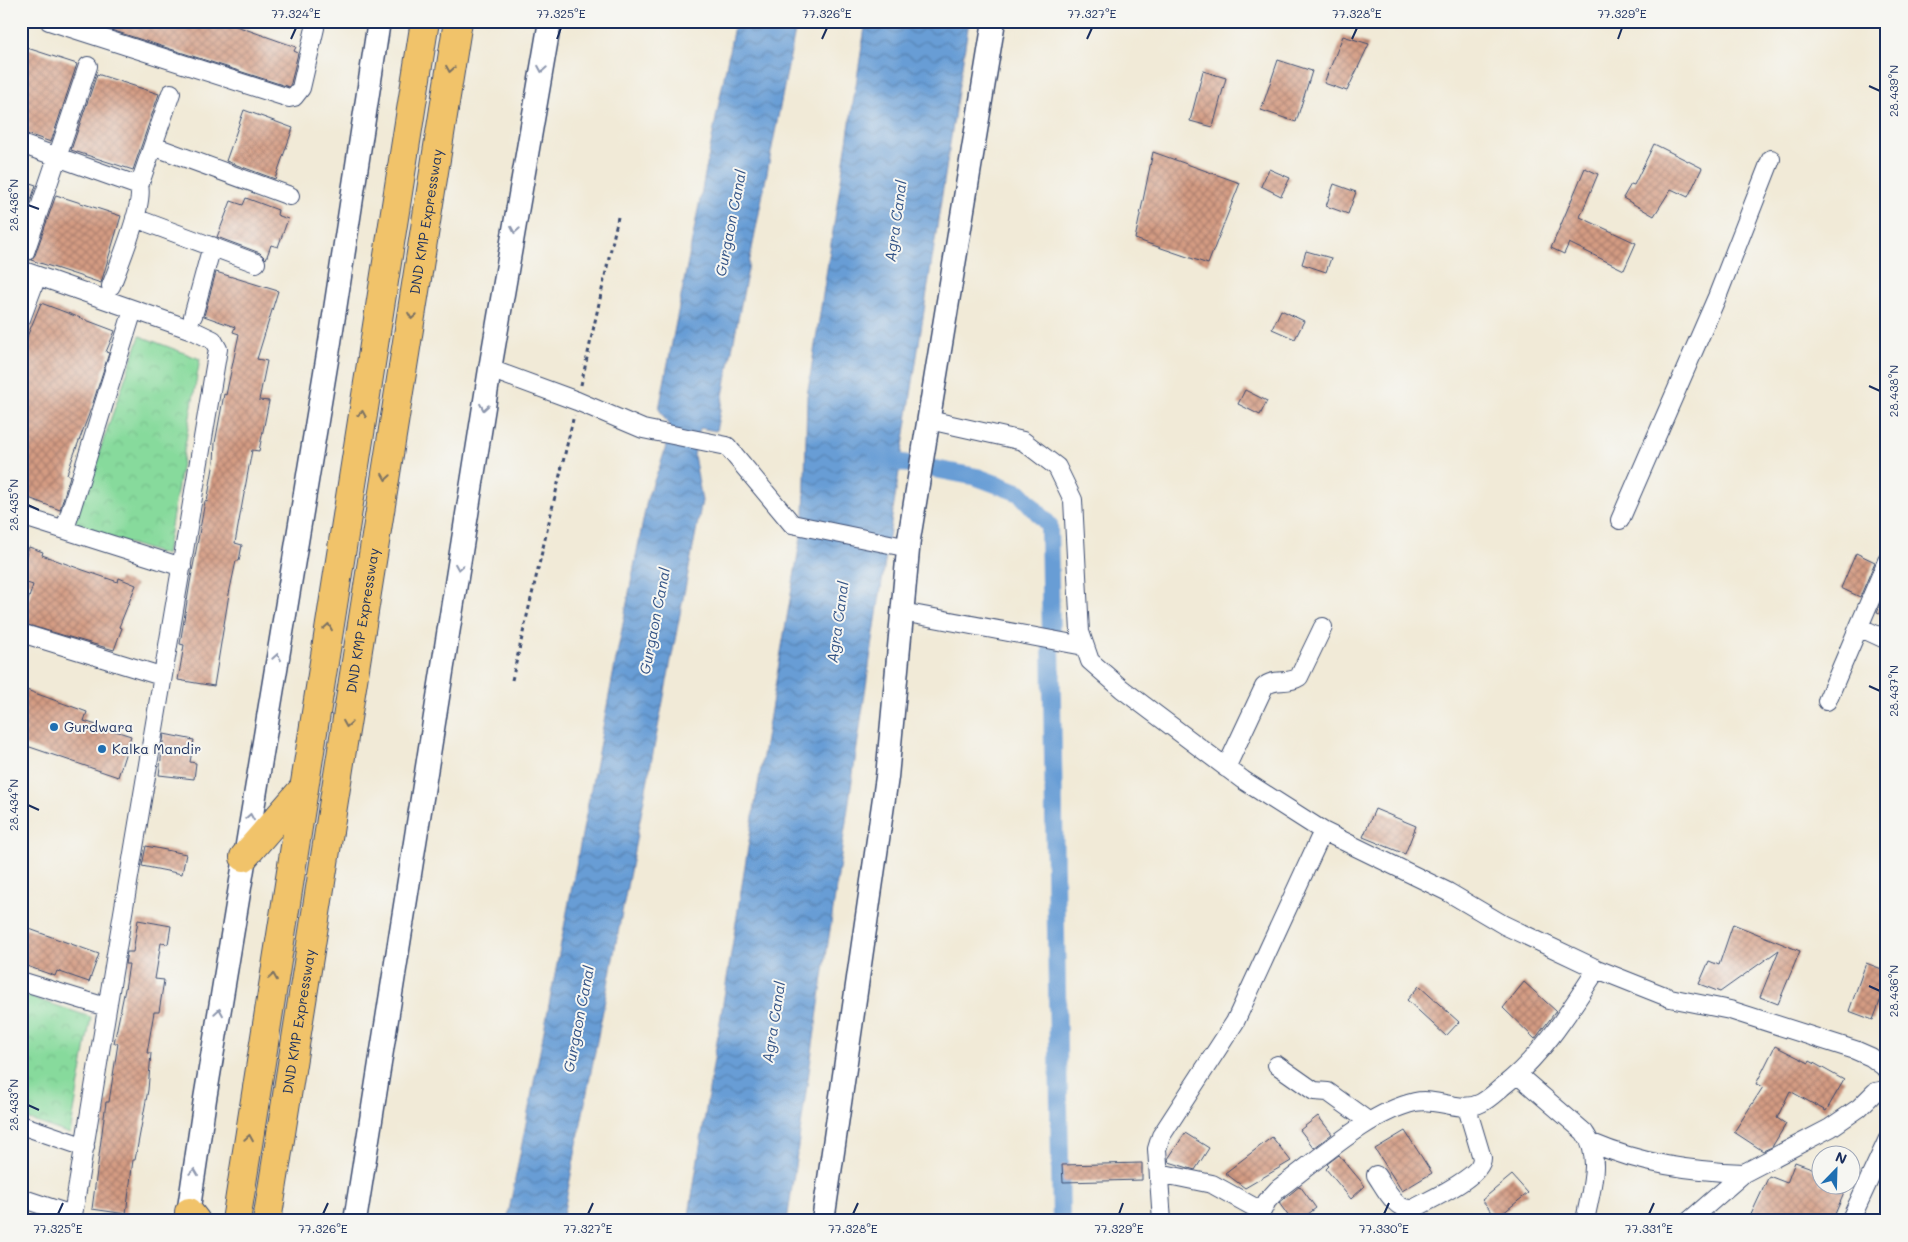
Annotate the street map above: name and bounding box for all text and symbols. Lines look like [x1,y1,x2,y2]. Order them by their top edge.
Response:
text: 77.324°E [271,5,321,21]
text: 77.325°E [536,5,586,21]
text: 77.326°E [802,5,852,21]
text: 77.327°E [1068,5,1117,21]
text: 77.328°E [1332,5,1382,21]
text: 77.329°E [1597,5,1647,21]
one-way arrow [446,65,456,74]
one-way arrow [538,65,548,74]
text: 28.439°N [1885,65,1901,117]
street label: DND KMP Expressway [405,147,447,296]
water label: Gurgaon Canal [710,167,750,278]
text: 28.436°N [5,179,21,231]
water label: Agra Canal [879,179,911,263]
one-way arrow [511,225,521,234]
one-way arrow [407,312,417,321]
text: 28.438°N [1885,365,1901,417]
one-way arrow [479,402,489,411]
one-way arrow [356,410,366,419]
one-way arrow [382,473,392,481]
text: 28.435°N [5,479,21,531]
street label: DND KMP Expressway [341,546,383,694]
one-way arrow [454,563,464,572]
water label: Gurgaon Canal [634,565,674,676]
water label: Agra Canal [821,580,853,664]
one-way arrow [323,622,333,631]
one-way arrow [271,652,281,661]
text: 28.437°N [1885,665,1901,717]
place label: Gurdwara [64,717,133,736]
one-way arrow [342,720,353,728]
marker: Gurdwara [48,721,60,733]
place label: Kalka Mandir [112,739,201,758]
marker: Kalka Mandir [96,743,108,755]
text: 28.434°N [5,779,21,831]
one-way arrow [245,813,255,821]
street label: DND KMP Expressway [277,947,319,1095]
water label: Gurgaon Canal [558,963,598,1074]
text: 28.436°N [1885,965,1901,1017]
one-way arrow [268,973,278,982]
water label: Agra Canal [757,979,789,1064]
one-way arrow [213,1007,223,1016]
text: 28.433°N [5,1079,21,1131]
one-way arrow [243,1134,253,1142]
north arrow [1810,1144,1860,1194]
text: N [1833,1147,1850,1168]
one-way arrow [188,1168,199,1176]
text: 77.325°E [33,1220,83,1236]
text: 77.326°E [298,1220,348,1236]
text: 77.327°E [564,1220,613,1236]
text: 77.328°E [828,1220,878,1236]
text: 77.329°E [1094,1220,1144,1236]
text: 77.330°E [1359,1220,1409,1236]
text: 77.331°E [1625,1220,1673,1236]

